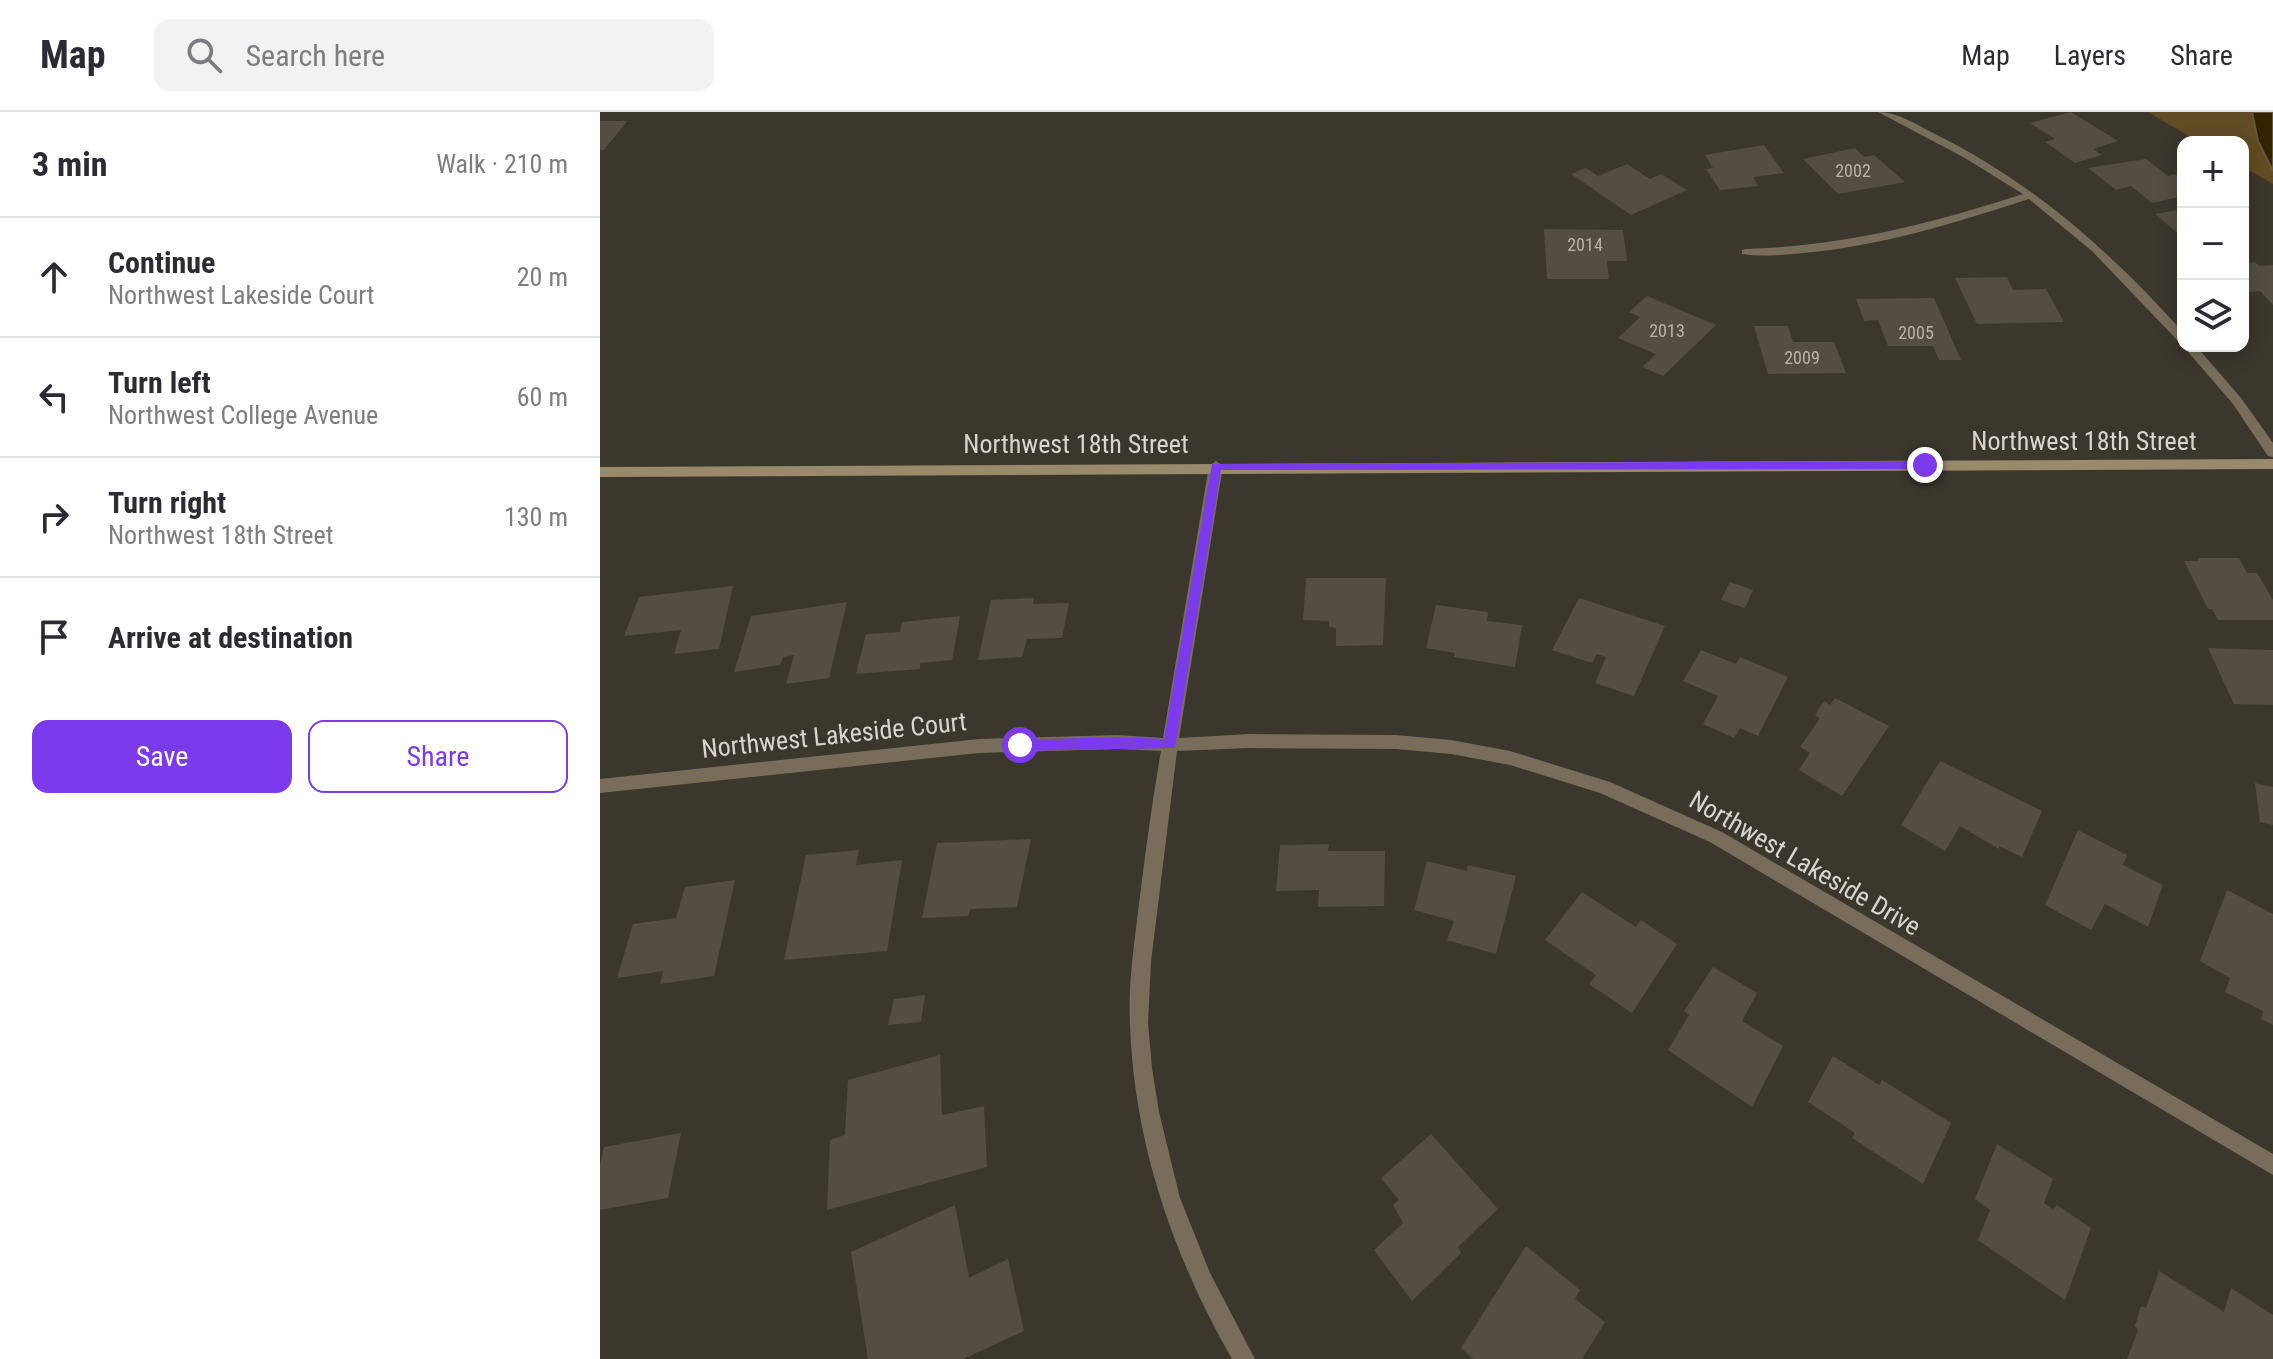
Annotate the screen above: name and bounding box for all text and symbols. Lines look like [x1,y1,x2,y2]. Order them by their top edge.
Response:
search box [154,19,714,91]
text: Map [40,33,106,77]
icon: search [182,33,226,77]
text: Search here [246,38,385,73]
text: Map [1961,39,2010,72]
text: Layers [2054,39,2126,72]
text: Share [2170,39,2233,72]
map controls [2177,136,2249,352]
button: + [2177,136,2249,208]
text: 3 min [32,144,108,184]
text: Walk · 210 m [436,149,568,179]
house number: 2002 [1835,160,1871,181]
button: − [2177,208,2249,280]
house number: 2014 [1567,234,1603,255]
text: Continue [108,245,215,280]
icon: ahead [32,255,76,299]
text: 20 m [517,262,568,292]
text: Northwest Lakeside Court [108,280,375,310]
button: layers [2177,280,2249,352]
house number: 2013 [1649,320,1685,341]
house number: 2005 [1898,322,1934,343]
house number: 2009 [1784,347,1820,368]
text: Turn left [108,365,211,400]
icon: left [32,375,76,419]
text: 60 m [517,382,568,412]
text: Northwest College Avenue [108,400,378,430]
street label: Northwest 18th Street [1971,426,2197,456]
street label: Northwest 18th Street [963,429,1189,459]
route end [1907,447,1943,483]
text: Turn right [108,485,226,520]
icon: right [32,495,76,539]
text: 130 m [504,502,568,532]
text: Northwest 18th Street [108,520,333,550]
icon: arrive [32,615,76,659]
text: Arrive at destination [108,620,353,655]
street label: Northwest Lakeside Court [700,706,968,764]
button: Save [32,720,292,793]
button: Share [308,720,568,793]
route start [1002,727,1038,763]
street label: Northwest Lakeside Drive [1684,785,1926,941]

